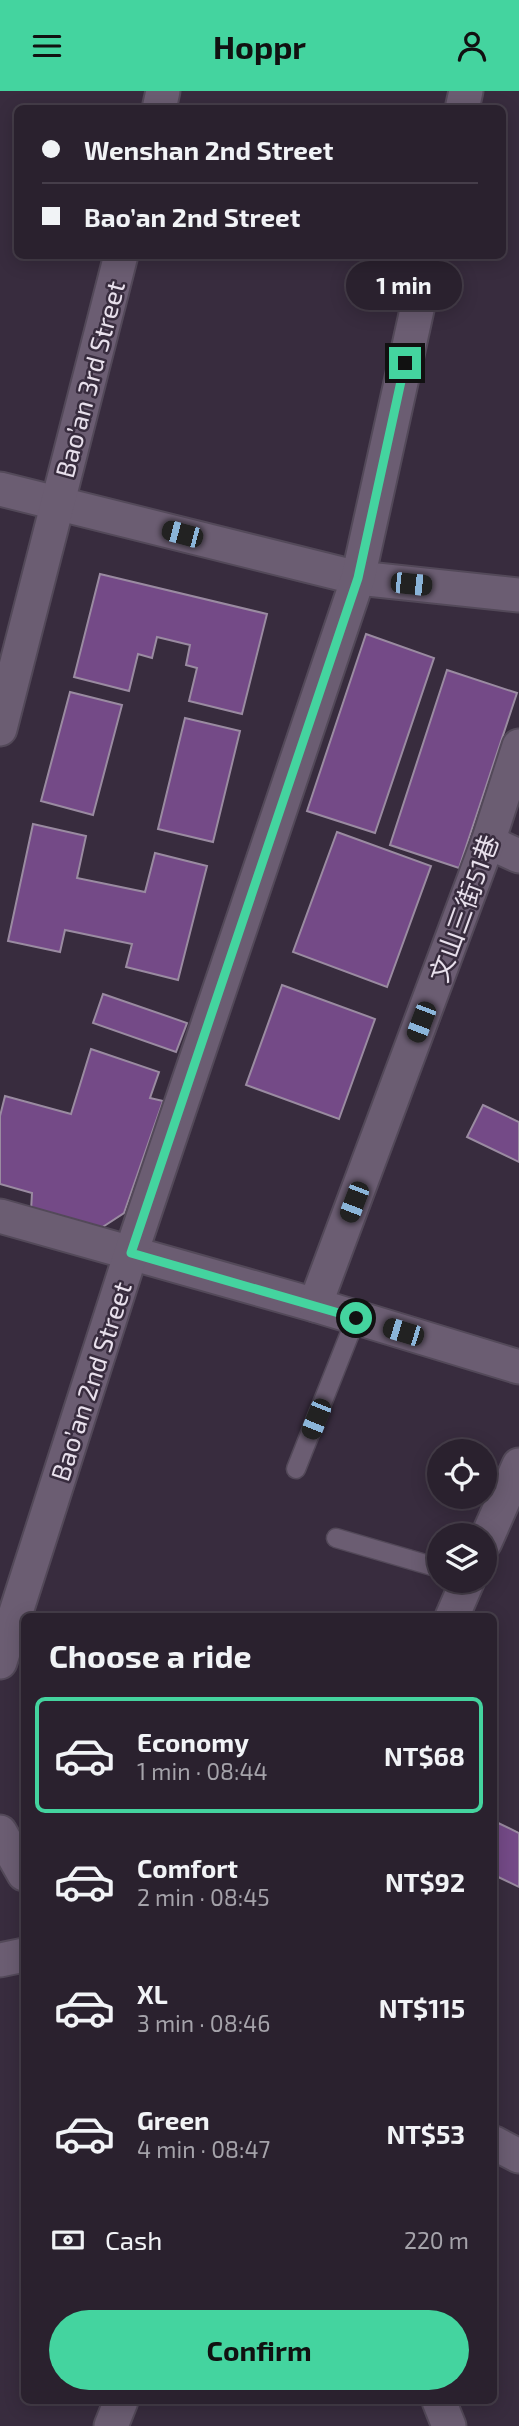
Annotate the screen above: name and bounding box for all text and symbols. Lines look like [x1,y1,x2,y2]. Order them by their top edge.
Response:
icon: menu [28,27,66,65]
text: Hoppr [213,27,306,65]
icon: person [453,27,491,65]
text: Wenshan 2nd Street [84,134,333,165]
text: Bao’an 2nd Street [84,201,300,232]
callout: 1 min [347,261,463,310]
text: 1 min [376,271,432,299]
street label: Bao’an 3rd Street [48,277,130,481]
route end [389,347,421,379]
car [159,518,206,550]
car [390,571,433,597]
street label: 文山三街51巷 [422,830,504,986]
car [404,999,439,1045]
car [337,1179,372,1225]
street label: Bao’an 2nd Street [43,1277,137,1485]
route start [340,1302,372,1334]
car [380,1316,427,1348]
car [299,1396,334,1442]
map controls [427,1439,497,1593]
button: locate [427,1439,497,1509]
button: layers [427,1523,497,1593]
text: Choose a ride [49,1636,252,1674]
icon: car [53,1724,116,1787]
text: Economy [137,1726,249,1757]
text: NT$68 [384,1740,465,1771]
text: 1 min · 08:44 [137,1757,268,1785]
icon: car [53,1850,116,1913]
text: Comfort [137,1852,238,1883]
text: NT$92 [385,1866,465,1897]
text: 2 min · 08:45 [137,1883,270,1911]
icon: car [53,1976,116,2039]
text: XL [137,1978,168,2009]
text: NT$115 [379,1992,465,2023]
text: 3 min · 08:46 [137,2009,270,2037]
icon: car [53,2102,116,2165]
text: Green [137,2104,210,2135]
text: NT$53 [386,2118,465,2149]
text: 4 min · 08:47 [137,2135,270,2163]
icon: cash [49,2221,87,2259]
text: Cash [105,2224,162,2255]
text: 220 m [404,2226,469,2254]
button: Confirm [49,2310,469,2390]

